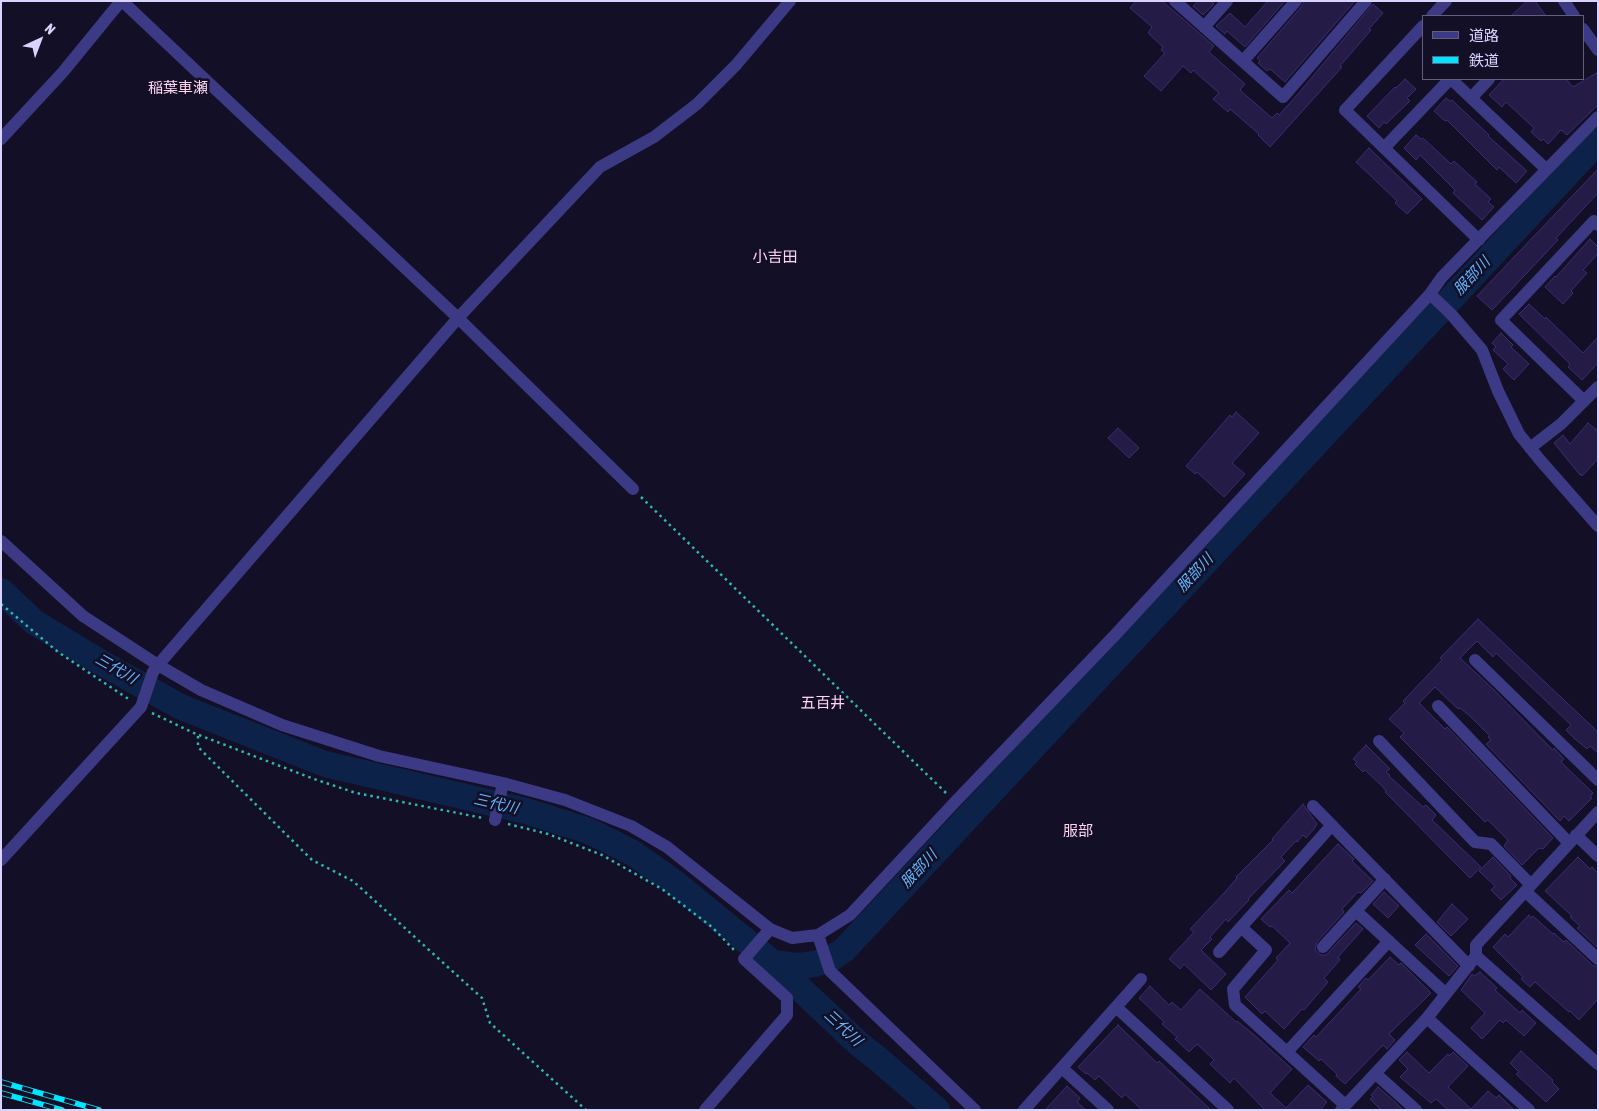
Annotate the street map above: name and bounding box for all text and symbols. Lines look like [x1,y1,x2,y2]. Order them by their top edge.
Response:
north arrow [15,15,65,65]
legend [1422,15,1584,80]
text: N [42,20,59,38]
text: 道路 [1469,27,1499,44]
text: 鉄道 [1469,52,1499,69]
district label: 稲葉車瀬 [148,79,208,97]
district label: 小吉田 [753,248,797,266]
water label: 服部川 [1450,253,1494,299]
water label: 服部川 [1173,550,1217,596]
water label: 三代川 [92,650,140,688]
district label: 五百井 [801,694,845,712]
water label: 三代川 [472,790,520,818]
district label: 服部 [1063,822,1093,840]
water label: 服部川 [897,846,941,892]
water label: 三代川 [820,1006,866,1050]

